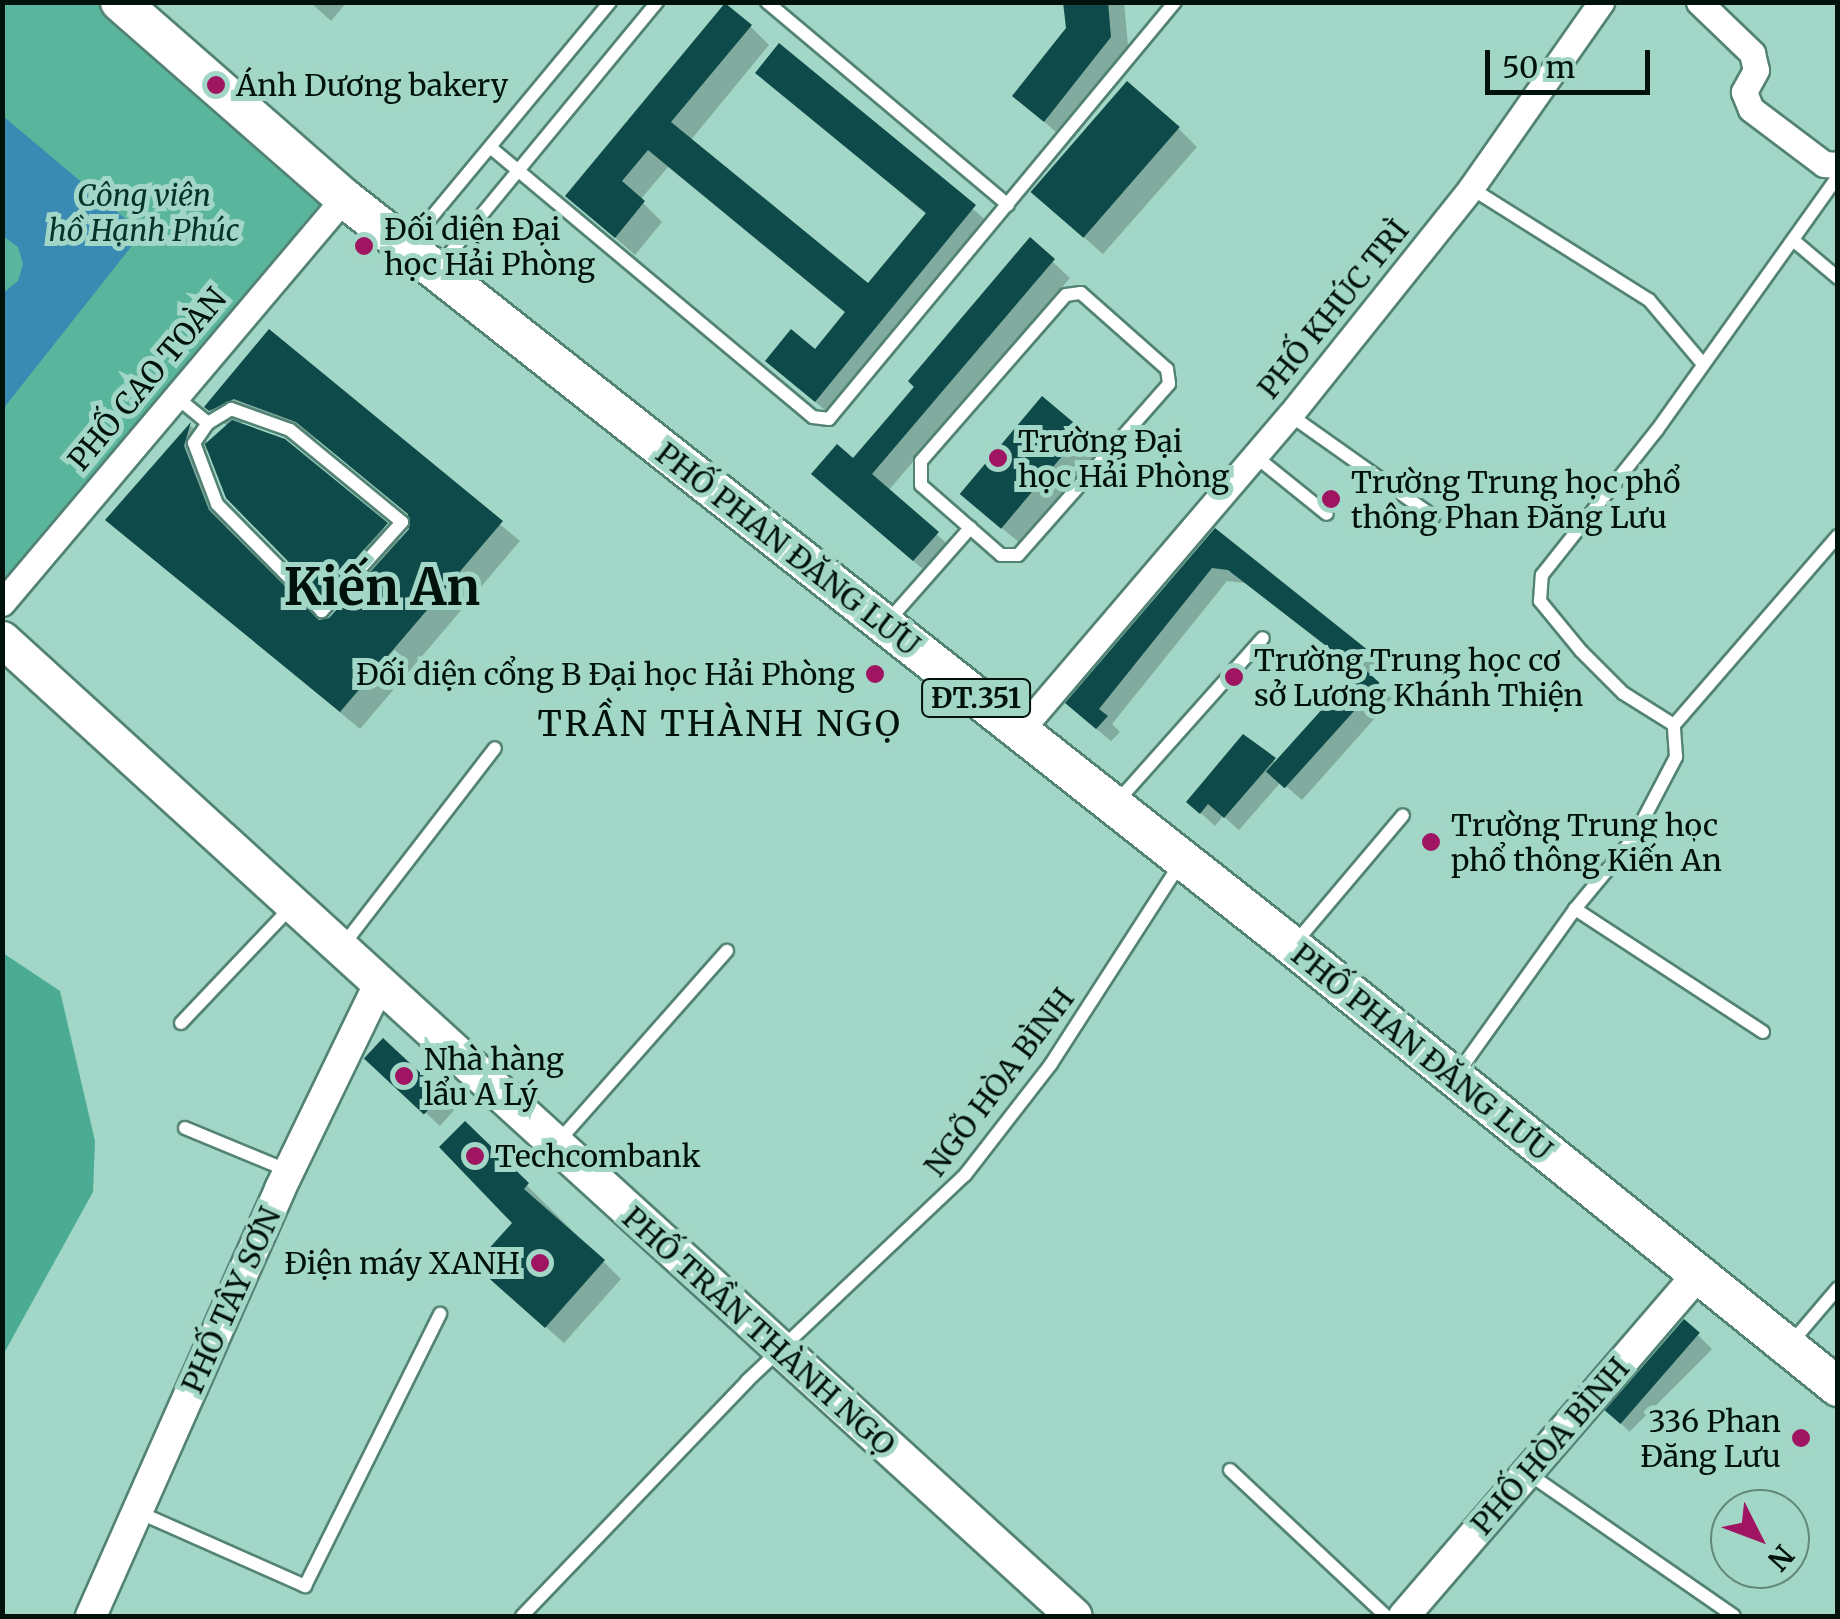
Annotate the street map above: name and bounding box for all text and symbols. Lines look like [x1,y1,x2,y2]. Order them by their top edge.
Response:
scale bar [1490,30,1655,92]
text: 50 m [1502,48,1575,86]
place label: Ánh Dương bakery [236,67,508,103]
marker: Ánh Dương bakery [205,74,227,96]
park label: Công viên hồ Hạnh Phúc [48,177,240,248]
place label: Đối diện Đại học Hải Phòng [384,211,595,282]
street label: PHỐ KHÚC TRÌ [1250,213,1416,405]
marker: Đối diện Đại học Hải Phòng [353,235,375,257]
street label: PHỐ CAO TOÀN [60,281,234,477]
place label: Trường Đại học Hải Phòng [1018,423,1229,494]
street label: PHỐ PHAN ĐĂNG LƯU [649,435,927,663]
marker: Trường Đại học Hải Phòng [987,447,1009,469]
place label: Trường Trung học phổ thông Phan Đăng Lưu [1351,464,1680,534]
marker: Trường Trung học phổ thông Phan Đăng Lưu [1320,488,1342,510]
district label: Kiến An [284,558,480,618]
place label: Trường Trung học cơ sở Lương Khánh Thiện [1254,642,1583,712]
place label: Đối diện cổng B Đại học Hải Phòng [356,656,855,692]
marker: Đối diện cổng B Đại học Hải Phòng [864,663,886,685]
marker: Trường Trung học cơ sở Lương Khánh Thiện [1223,666,1245,688]
road number: ĐT.351 [921,675,1031,721]
district label: TRẦN THÀNH NGỌ [538,703,902,745]
place label: Trường Trung học phổ thông Kiến An [1451,807,1722,878]
marker: Trường Trung học phổ thông Kiến An [1420,831,1442,853]
street label: PHỐ PHAN ĐĂNG LƯU [1285,936,1559,1168]
street label: NGÕ HÒA BÌNH [917,981,1081,1183]
place label: Nhà hàng lẩu A Lý [424,1041,564,1112]
marker: Nhà hàng lẩu A Lý [393,1065,415,1087]
place label: Techcombank [495,1138,701,1174]
marker: Techcombank [464,1145,486,1167]
street label: PHỐ TRẦN THÀNH NGỌ [615,1199,903,1463]
street label: PHỐ TÂY SƠN [174,1202,288,1398]
place label: Điện máy XANH [284,1245,520,1281]
marker: Điện máy XANH [529,1252,551,1274]
street label: PHỐ HÒA BÌNH [1463,1350,1637,1542]
place label: 336 Phan Đăng Lưu [1640,1403,1781,1474]
marker: 336 Phan Đăng Lưu [1790,1427,1812,1449]
north arrow [1710,1489,1810,1589]
text: N [1760,1537,1802,1578]

